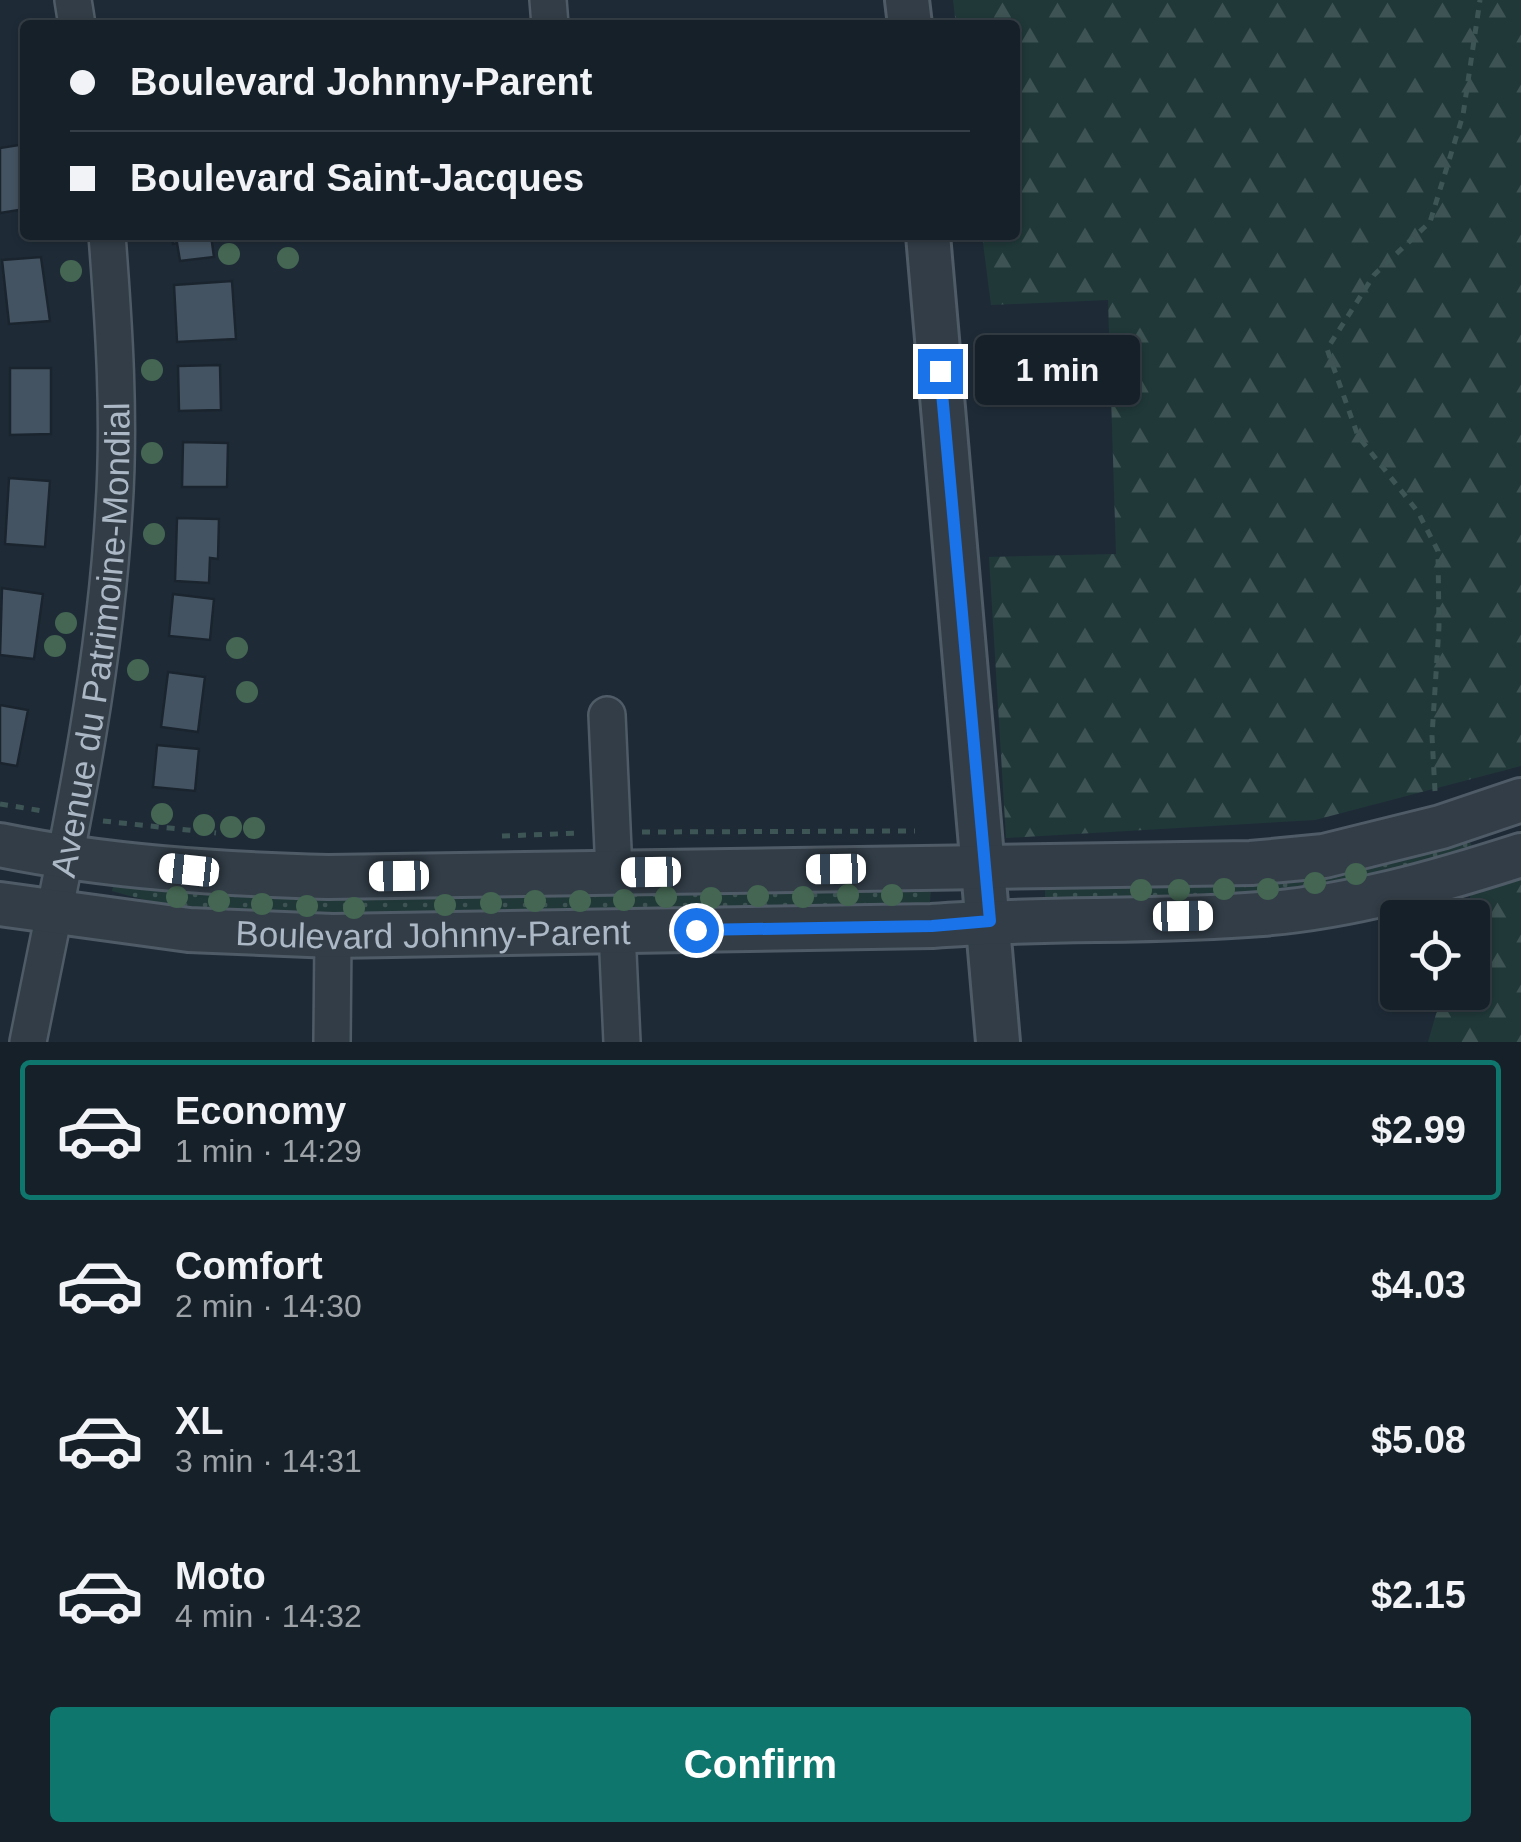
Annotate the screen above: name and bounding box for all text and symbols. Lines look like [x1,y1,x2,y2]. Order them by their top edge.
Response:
text: Boulevard Johnny-Parent [130,61,592,103]
text: Boulevard Saint-Jacques [130,157,584,199]
callout: 1 min [975,336,1140,406]
route end [918,349,963,394]
text: 1 min [1016,352,1099,388]
street label: Avenue du Patrimoine-Mondial [42,402,136,880]
car [158,852,220,888]
car [806,853,866,885]
car [621,856,681,888]
car [369,860,429,892]
car [1153,900,1213,932]
map controls [1380,900,1490,1010]
button: locate [1380,900,1490,1010]
route start [674,908,719,953]
street label: Boulevard Johnny-Parent [235,912,631,956]
icon: car [55,1085,145,1175]
text: Economy [175,1090,346,1132]
text: $2.99 [1371,1109,1466,1151]
text: 1 min · 14:29 [175,1133,362,1169]
icon: car [55,1240,145,1330]
text: Comfort [175,1245,323,1287]
text: $4.03 [1371,1264,1466,1306]
text: 2 min · 14:30 [175,1288,362,1324]
icon: car [55,1395,145,1485]
text: XL [175,1400,224,1442]
text: $5.08 [1371,1419,1466,1461]
text: 3 min · 14:31 [175,1443,362,1479]
icon: car [55,1550,145,1640]
text: Moto [175,1555,266,1597]
text: $2.15 [1371,1574,1466,1616]
text: 4 min · 14:32 [175,1598,362,1634]
button: Confirm [50,1707,1471,1822]

